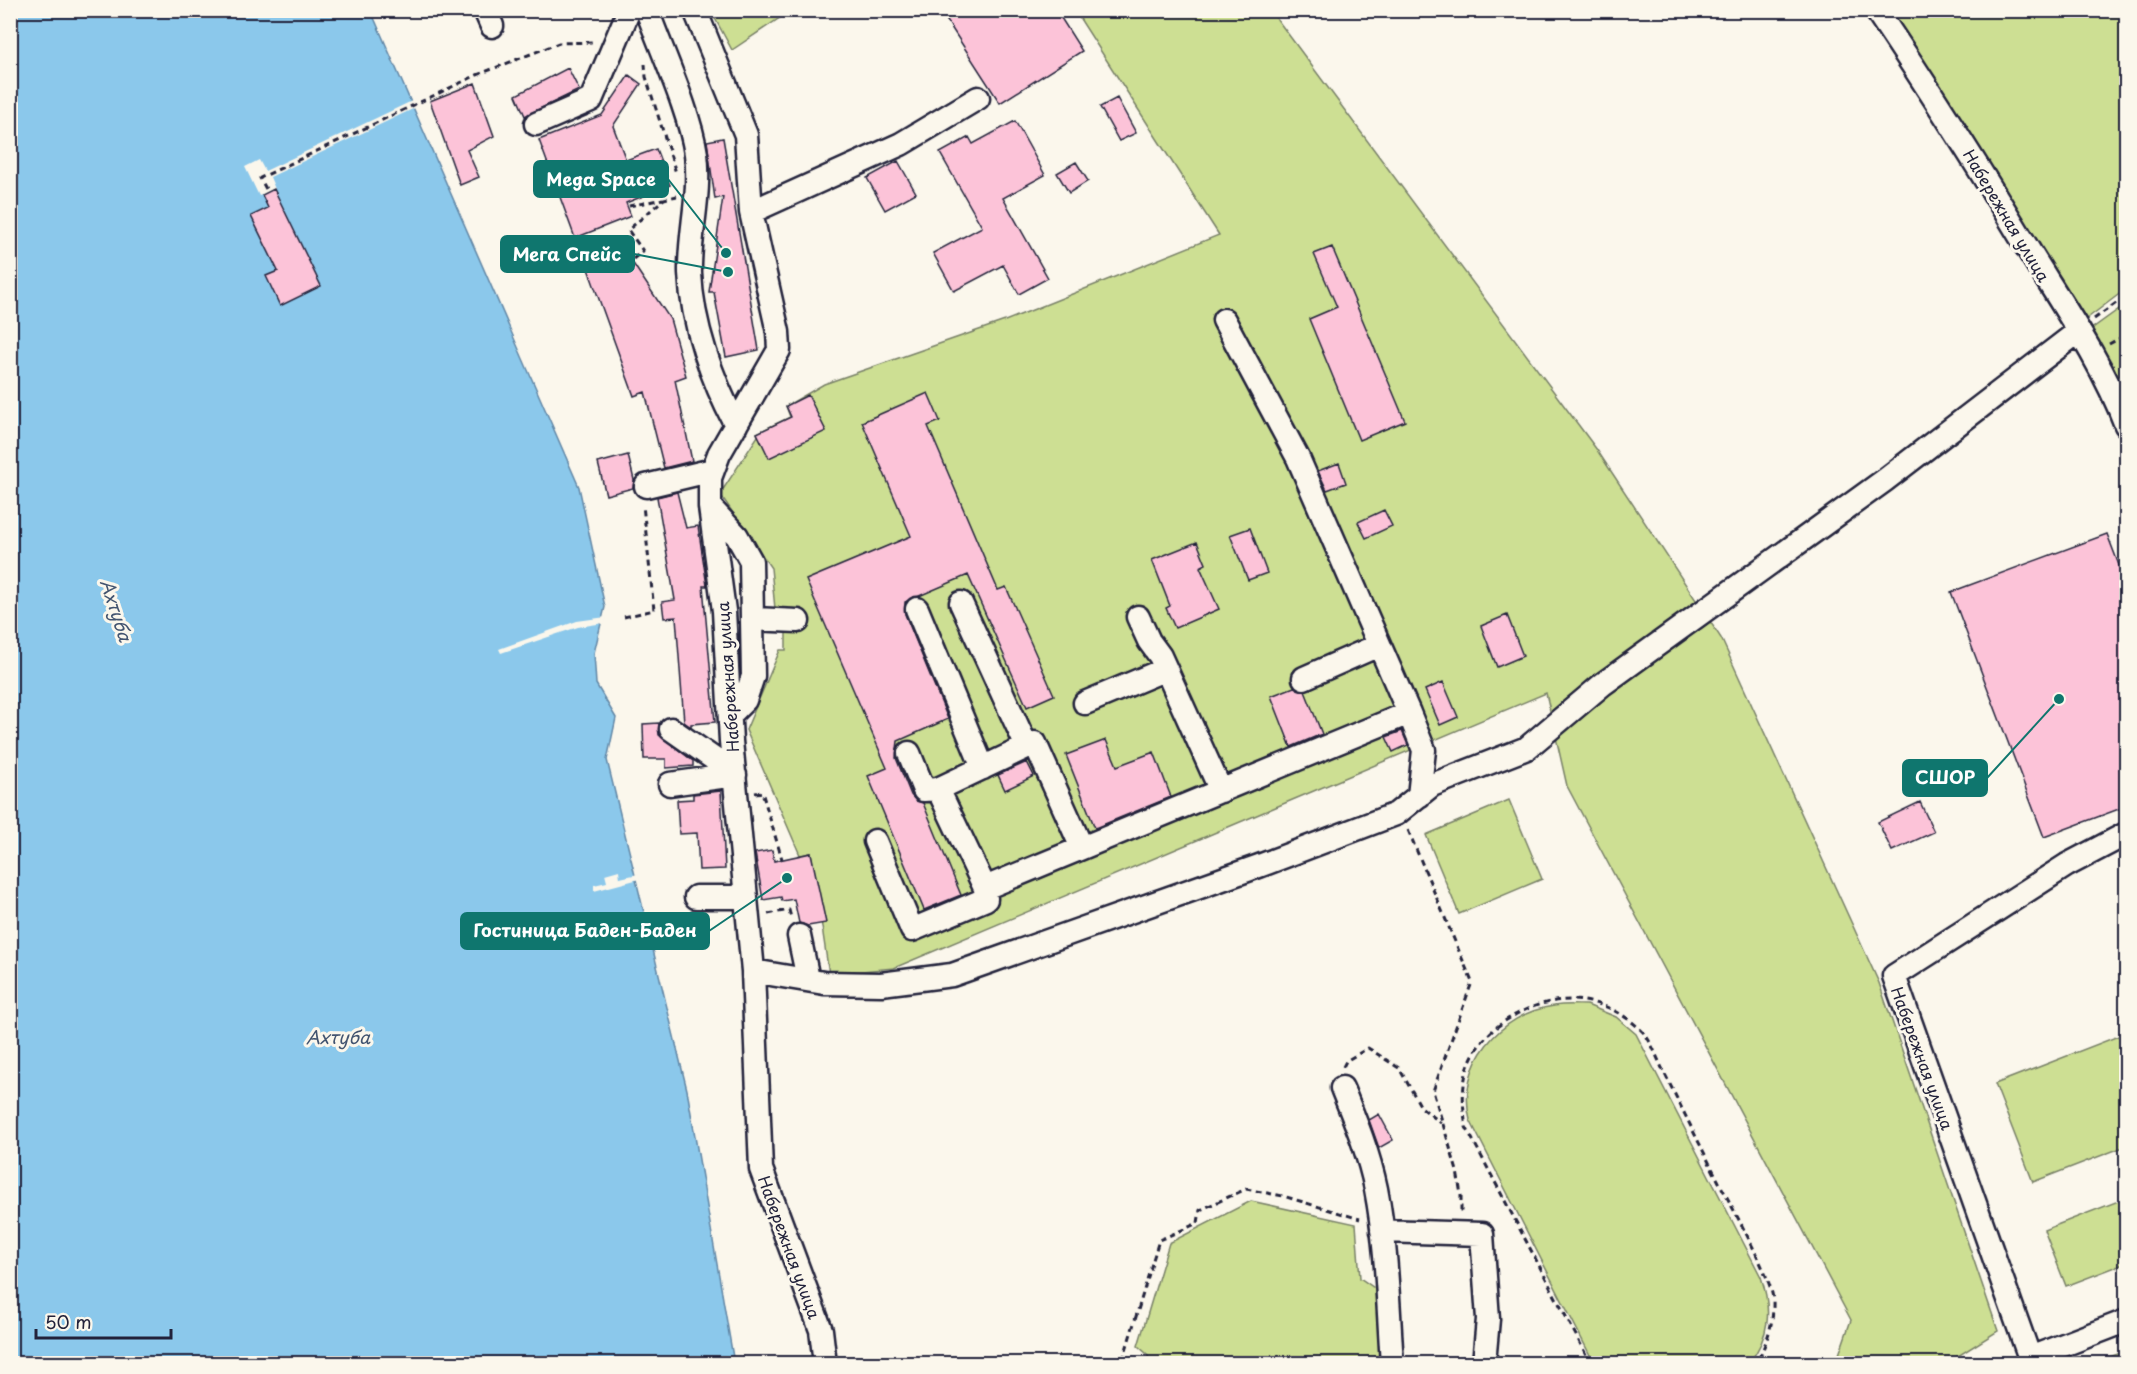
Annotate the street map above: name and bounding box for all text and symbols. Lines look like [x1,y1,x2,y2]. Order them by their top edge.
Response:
street label: Набережная улица [1958,144,2056,286]
callout: Mega Space [534,161,668,197]
text: Mega Space [546,165,656,192]
callout: Мега Спейс [501,236,634,272]
text: Мега Спейс [513,240,621,267]
water label: Ахтуба [94,575,140,645]
street label: Набережная улица [710,601,744,753]
callout: СШОР [1903,760,1987,796]
text: СШОР [1915,763,1976,790]
callout: Гостиница Баден-Баден [461,913,709,949]
text: Гостиница Баден-Баден [473,916,697,943]
street label: Набережная улица [1886,983,1960,1133]
water label: Ахтуба [306,1023,371,1050]
street label: Набережная улица [753,1172,827,1322]
scale bar [36,1302,171,1340]
text: 50 m [45,1308,92,1335]

